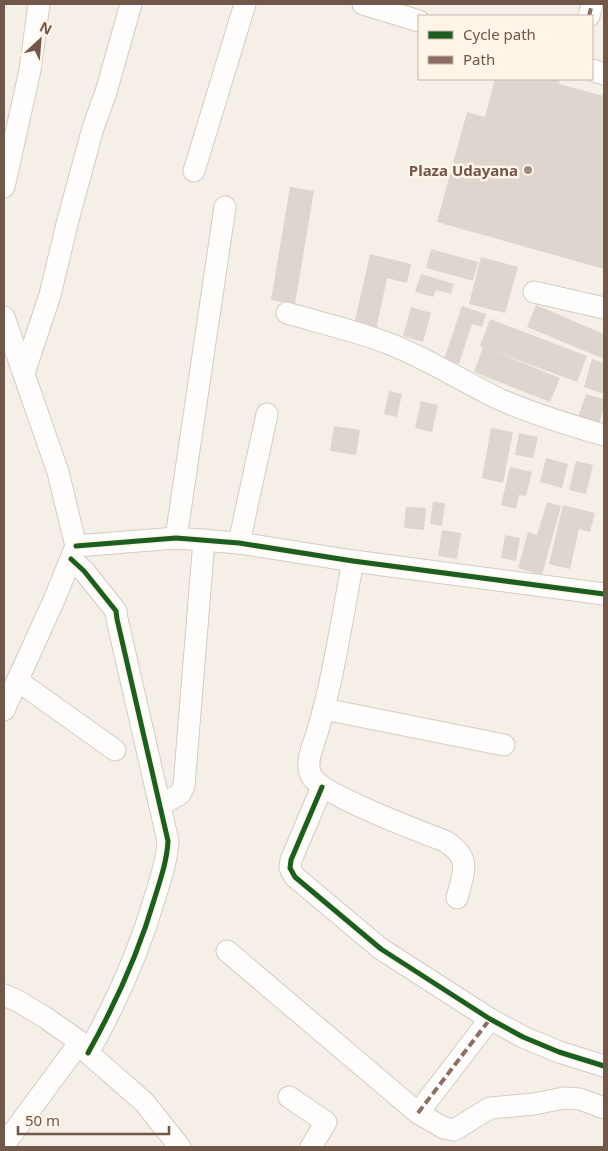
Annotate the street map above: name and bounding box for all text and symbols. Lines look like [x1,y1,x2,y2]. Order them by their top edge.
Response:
north arrow [15,15,65,65]
legend [418,15,593,80]
text: N [37,17,55,39]
text: Cycle path [463,24,536,44]
text: Path [463,49,495,69]
place label: Plaza Udayana [409,160,518,180]
marker: Plaza Udayana [522,164,534,176]
scale bar [18,1104,169,1136]
text: 50 m [25,1110,60,1130]

